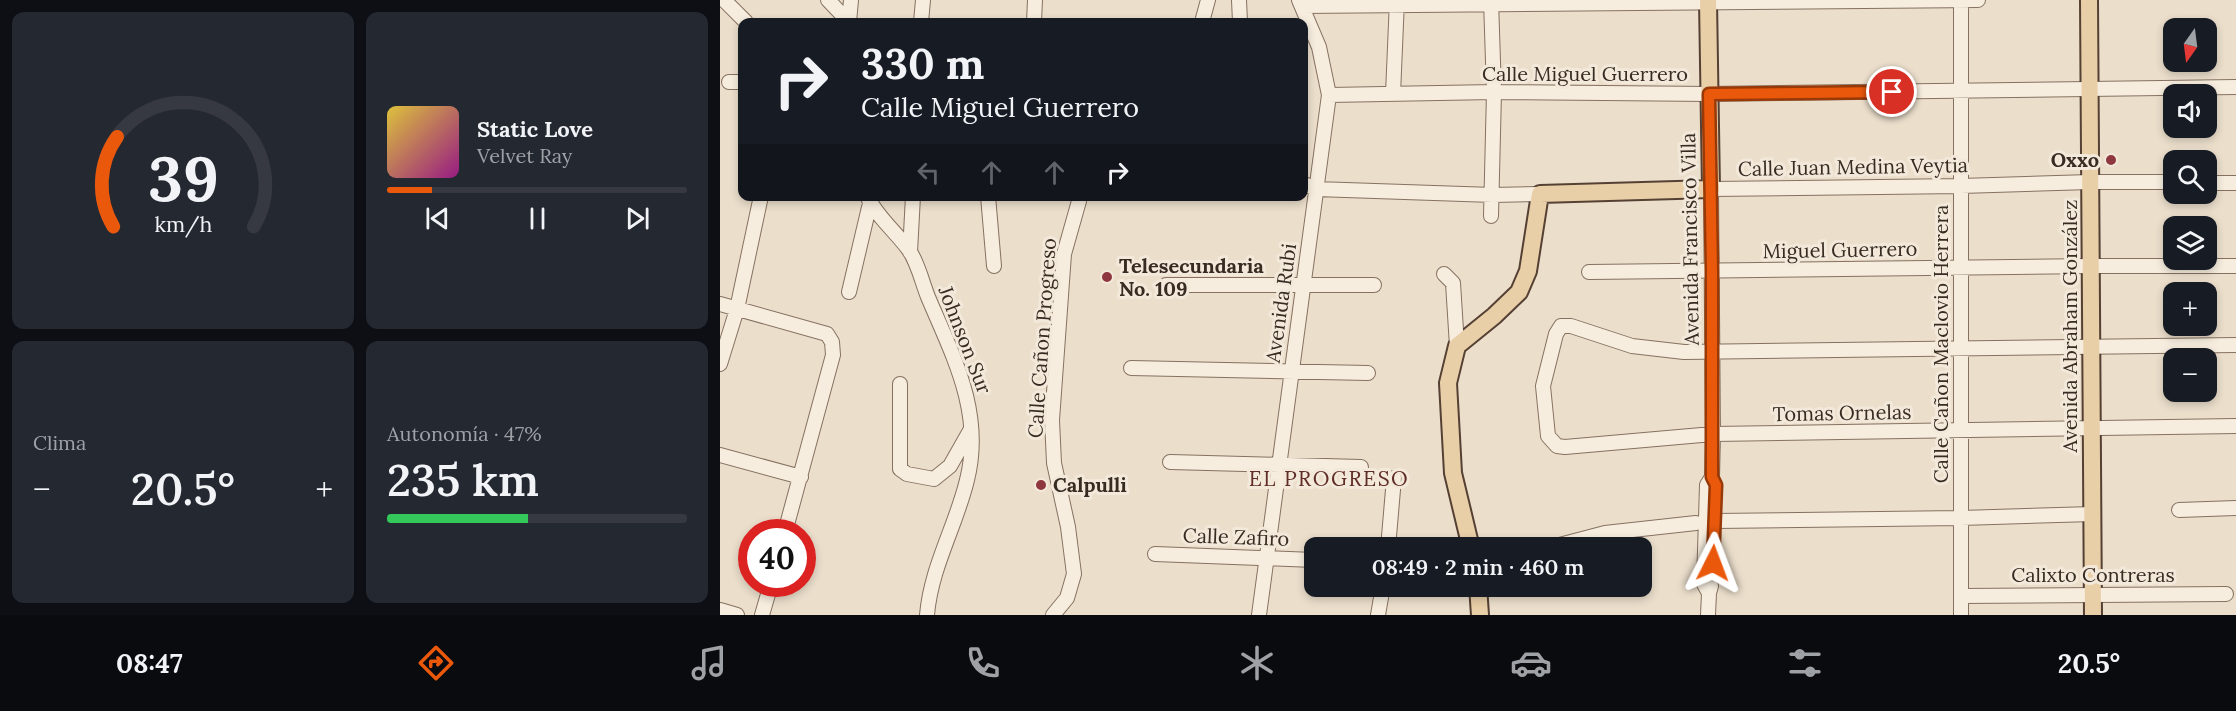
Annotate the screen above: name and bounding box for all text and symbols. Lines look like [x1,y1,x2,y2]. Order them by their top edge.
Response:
north arrow [2163,18,2217,72]
map controls [2163,18,2217,402]
text: 330 m [861,37,984,91]
icon: right [762,42,840,120]
street label: Calle Miguel Guerrero [1482,61,1688,86]
pin [1866,66,1917,117]
icon: arrive [1875,75,1908,108]
button: sound [2163,84,2217,138]
text: Calle Miguel Guerrero [861,90,1139,124]
text: Static Love [477,115,593,143]
street label: Avenida Francisco Villa [1675,133,1704,347]
text: 39 [148,139,218,219]
text: Velvet Ray [477,143,572,168]
place label: Oxxo [2051,147,2099,172]
button: search [2163,150,2217,204]
street label: Calle Juan Medina Veytia [1738,152,1968,181]
marker: Oxxo [2104,153,2118,167]
icon: left [912,156,945,189]
icon: ahead [975,156,1008,189]
icon: ahead [1038,156,1071,189]
icon: right [1101,156,1134,189]
street label: Avenida Abraham González [2057,200,2082,453]
icon: previous [421,202,454,235]
icon: pause [521,202,554,235]
icon: next [621,202,654,235]
street label: Calle Cañon Maclovio Herrera [1928,205,1953,483]
text: km/h [154,211,212,239]
button: layers [2163,216,2217,270]
street label: Miguel Guerrero [1762,236,1918,263]
street label: Calle Cañon Progreso [1022,237,1061,439]
street label: Avenida Rubi [1260,242,1301,365]
place label: Telesecundaria No. 109 [1119,253,1264,301]
marker: Telesecundaria No. 109 [1100,270,1114,284]
street label: Johnson Sur [933,281,998,398]
button: + [2163,282,2217,336]
button: − [2163,348,2217,402]
street label: Tomas Ornelas [1772,399,1912,426]
text: Autonomía · 47% [387,421,542,446]
text: Clima [33,430,86,455]
text: 235 km [387,451,539,508]
text: 20.5° [131,460,235,517]
district label: EL PROGRESO [1249,465,1409,492]
text: − [33,468,51,510]
text: + [316,468,333,510]
place label: Calpulli [1053,472,1127,497]
marker: Calpulli [1034,478,1048,492]
speed limit sign: 40 [738,519,816,597]
street label: Calle Zafiro [1182,522,1290,551]
position arrow [1681,531,1745,595]
text: 08:49 · 2 min · 460 m [1372,553,1584,581]
street label: Calixto Contreras [2011,562,2175,587]
icon: directions [415,642,457,684]
icon: music [688,642,730,684]
icon: phone [962,642,1004,684]
icon: climate [1236,642,1278,684]
icon: car [1510,642,1552,684]
icon: filters [1784,642,1826,684]
text: 08:47 [116,646,183,680]
text: 20.5° [2058,646,2120,680]

